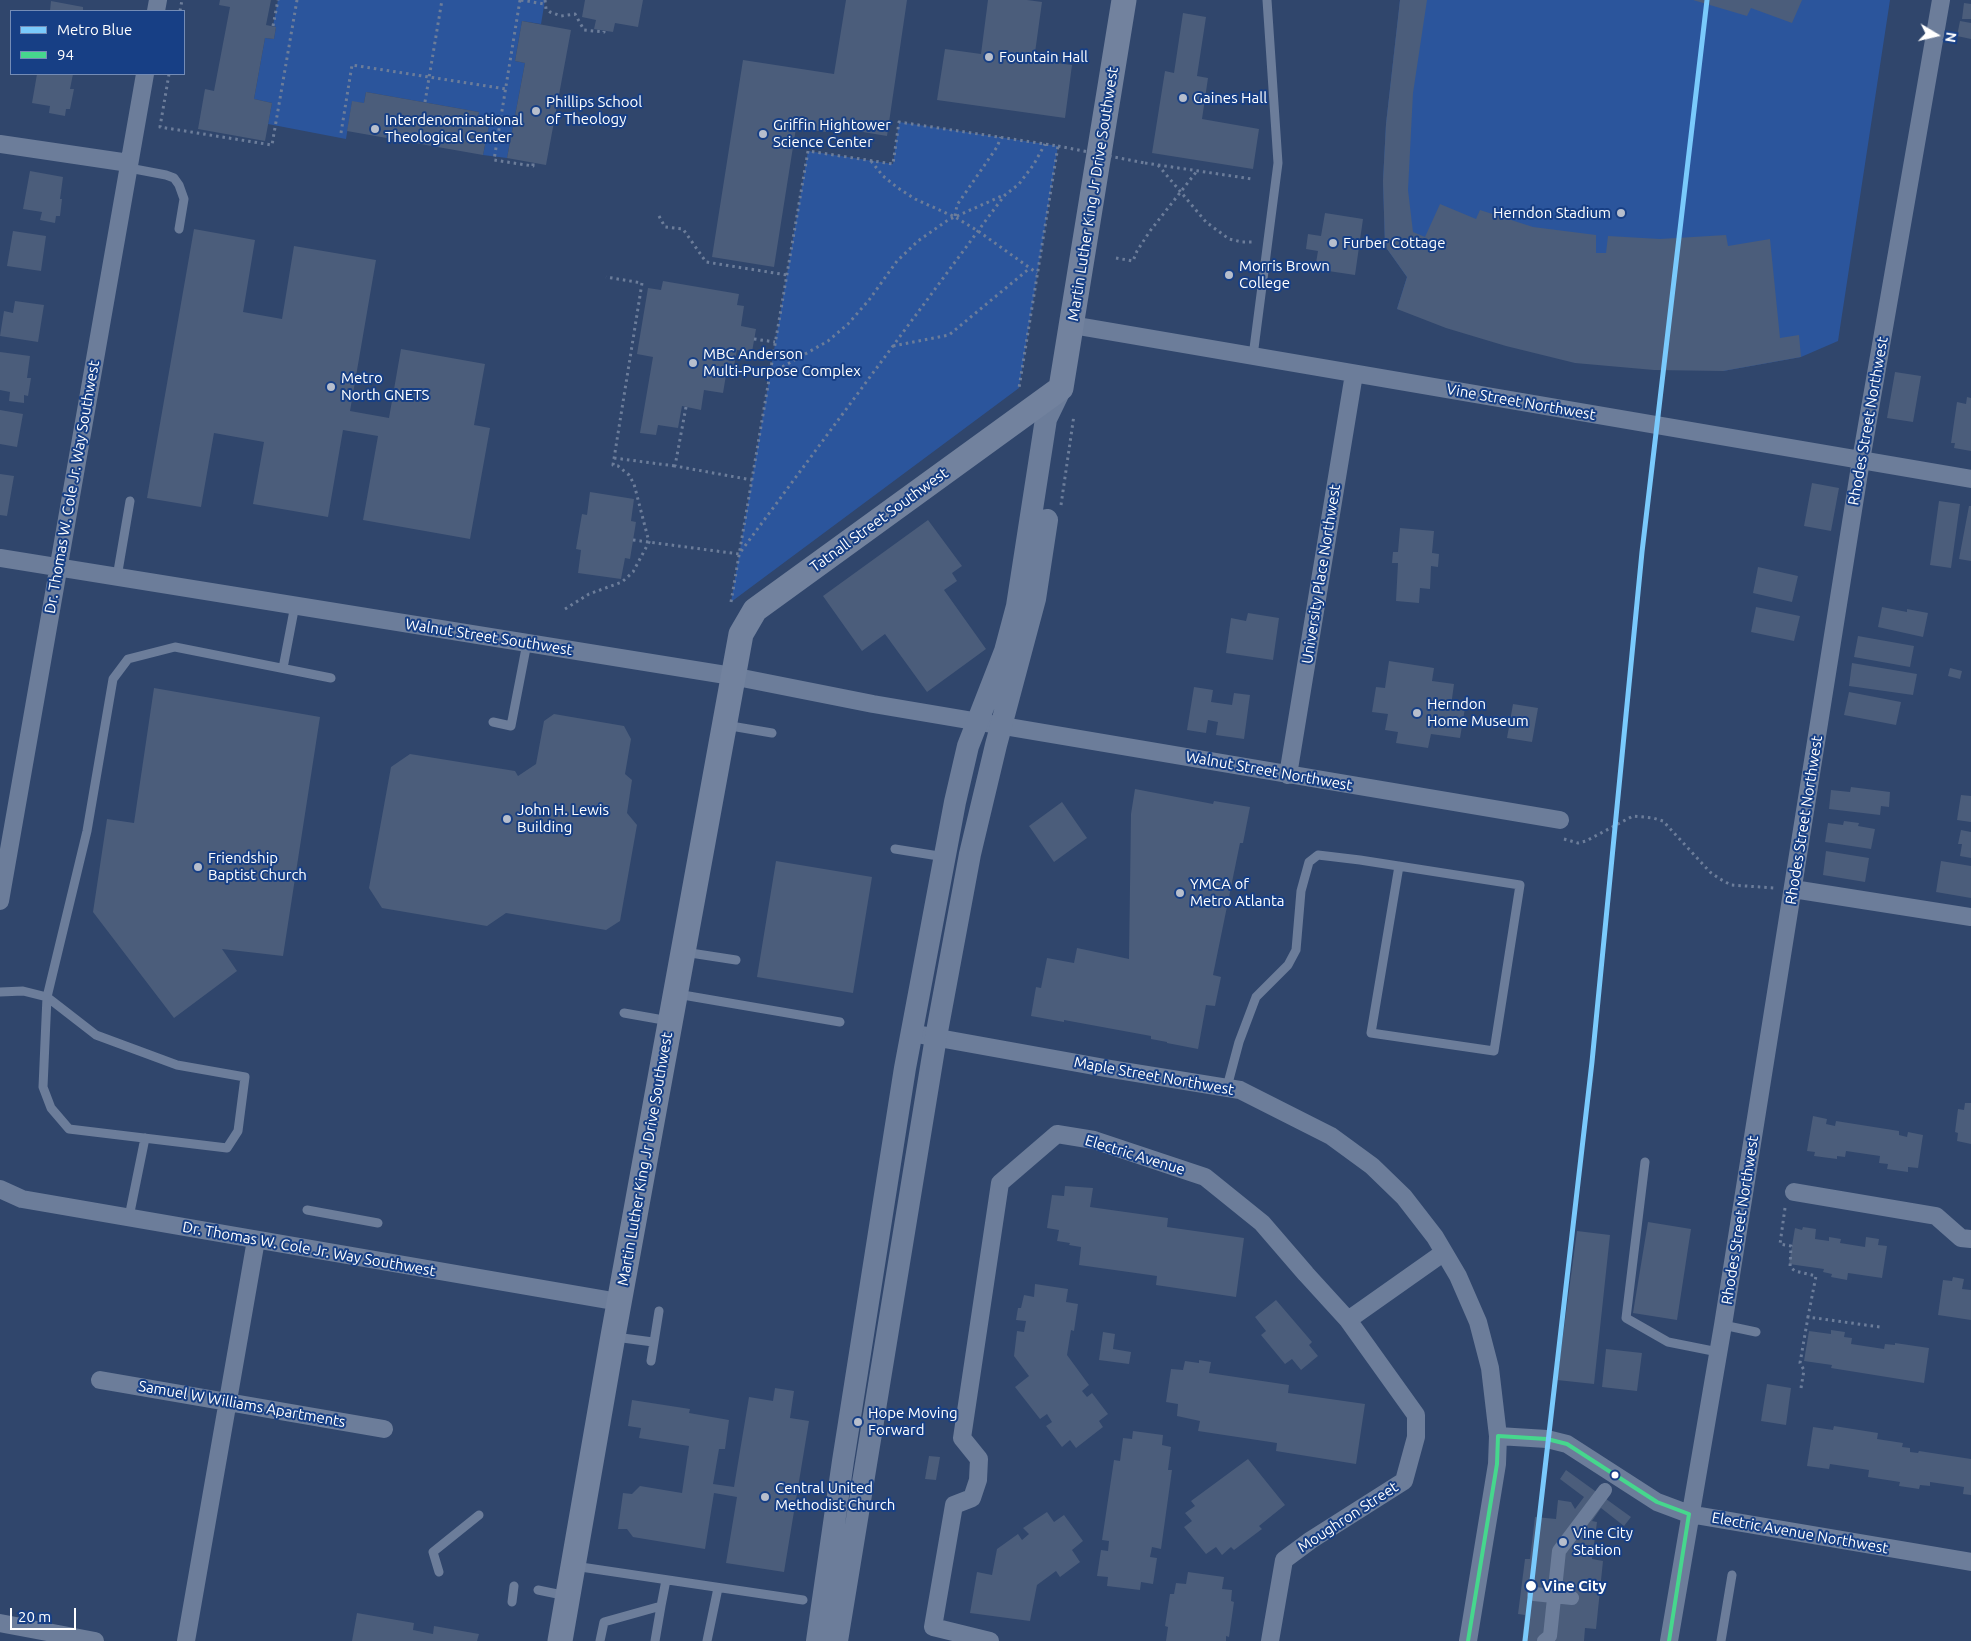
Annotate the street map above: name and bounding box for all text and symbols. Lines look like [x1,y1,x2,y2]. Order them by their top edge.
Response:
legend [10,10,185,75]
north arrow [1911,10,1961,60]
text: Metro Blue [57,21,132,38]
text: N [1942,31,1960,44]
text: 94 [57,46,74,63]
place label: Fountain Hall [999,48,1088,66]
marker: Fountain Hall [983,51,995,63]
street label: Martin Luther King Jr Drive Southwest [1064,66,1122,322]
place label: Gaines Hall [1193,89,1267,107]
marker: Gaines Hall [1177,92,1189,104]
place label: Phillips School of Theology [546,93,642,128]
marker: Phillips School of Theology [530,105,542,117]
place label: Interdenominational Theological Center [385,111,523,146]
place label: Griffin Hightower Science Center [773,116,891,151]
marker: Interdenominational Theological Center [369,123,381,135]
marker: Griffin Hightower Science Center [757,128,769,140]
place label: Herndon Stadium [1493,204,1611,222]
marker: Herndon Stadium [1615,207,1627,219]
place label: Furber Cottage [1343,234,1445,252]
marker: Furber Cottage [1327,237,1339,249]
place label: Morris Brown College [1239,257,1330,292]
marker: Morris Brown College [1223,269,1235,281]
street label: Rhodes Street Northwest [1844,335,1892,507]
place label: MBC Anderson Multi-Purpose Complex [703,345,861,380]
marker: MBC Anderson Multi-Purpose Complex [687,357,699,369]
street label: Dr. Thomas W. Cole Jr. Way Southwest [41,359,103,615]
place label: Metro North GNETS [341,369,429,404]
street label: Vine Street Northwest [1445,380,1597,424]
marker: Metro North GNETS [325,381,337,393]
street label: Tatnall Street Southwest [806,464,952,576]
street label: University Place Northwest [1298,483,1344,665]
street label: Walnut Street Southwest [404,615,574,659]
place label: Herndon Home Museum [1427,695,1529,730]
marker: Herndon Home Museum [1411,707,1423,719]
street label: Rhodes Street Northwest [1782,734,1826,906]
street label: Walnut Street Northwest [1184,747,1354,795]
place label: John H. Lewis Building [517,801,609,836]
marker: John H. Lewis Building [501,813,513,825]
place label: Friendship Baptist Church [208,849,307,884]
marker: Friendship Baptist Church [192,861,204,873]
place label: YMCA of Metro Atlanta [1190,875,1285,910]
marker: YMCA of Metro Atlanta [1174,887,1186,899]
street label: Martin Luther King Jr Drive Southwest [614,1031,676,1287]
street label: Maple Street Northwest [1072,1053,1236,1099]
street label: Electric Avenue [1083,1131,1187,1179]
street label: Rhodes Street Northwest [1718,1134,1762,1306]
street label: Dr. Thomas W. Cole Jr. Way Southwest [181,1218,437,1280]
street label: Samuel W Williams Apartments [137,1377,347,1431]
place label: Hope Moving Forward [868,1404,958,1439]
marker: Hope Moving Forward [852,1416,864,1428]
unlabelled marker [1610,1470,1620,1480]
street label: Moughron Street [1295,1478,1401,1556]
place label: Central United Methodist Church [775,1479,895,1514]
marker: Central United Methodist Church [759,1491,771,1503]
street label: Electric Avenue Northwest [1710,1509,1890,1557]
place label: Vine City Station [1573,1524,1633,1559]
marker: Vine City Station [1557,1536,1569,1548]
place label: Vine City [1542,1577,1606,1595]
marker: Vine City [1524,1579,1538,1593]
scale bar [12,1598,79,1630]
text: 20 m [18,1608,51,1625]

